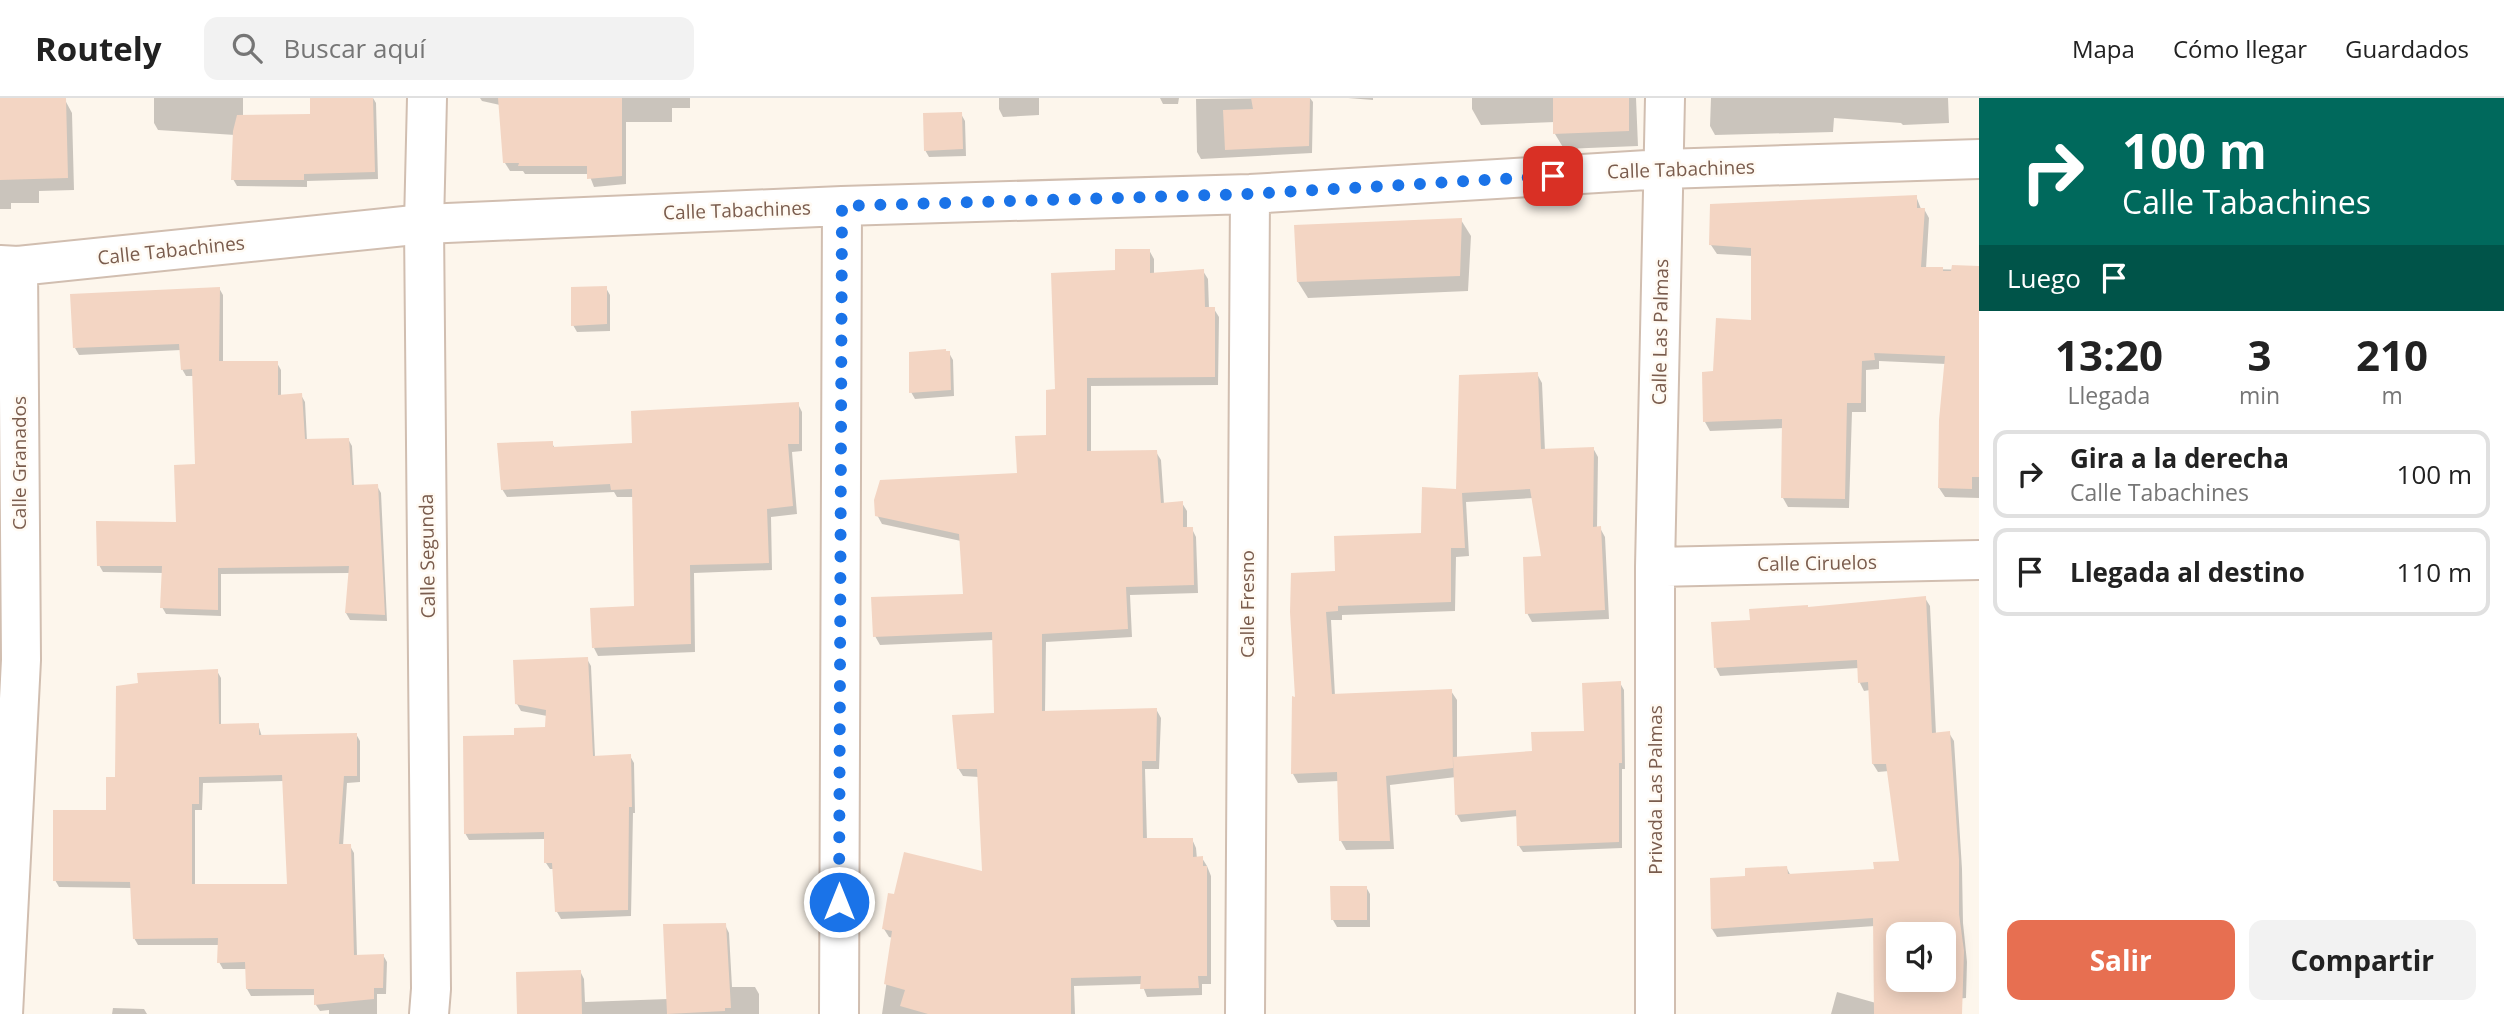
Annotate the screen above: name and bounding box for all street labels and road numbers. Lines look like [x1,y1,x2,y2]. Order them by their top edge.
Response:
street label: Calle Tabachines [1607,153,1755,185]
street label: Calle Tabachines [663,194,811,226]
street label: Calle Tabachines [96,229,246,271]
street label: Calle Las Palmas [1646,259,1674,405]
street label: Calle Granados [6,396,32,530]
street label: Calle Segunda [413,493,441,619]
street label: Calle Ciruelos [1757,549,1877,577]
street label: Calle Fresno [1234,550,1260,658]
street label: Privada Las Palmas [1642,705,1668,875]

